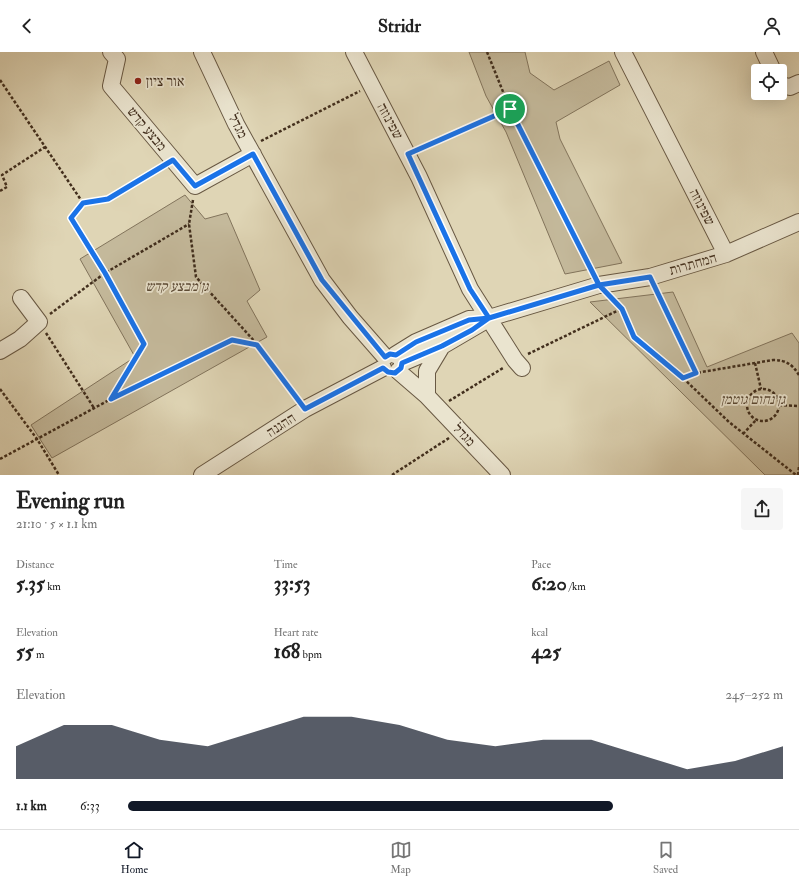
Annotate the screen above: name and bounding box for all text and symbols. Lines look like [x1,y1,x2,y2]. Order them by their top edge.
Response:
icon: back [16,15,38,37]
text: Stridr [378,15,421,38]
icon: person [761,15,783,37]
map controls [751,64,787,100]
button: locate [751,64,787,100]
place label: אור ציון [146,73,184,90]
marker: אור ציון [133,76,143,86]
pin [493,92,527,126]
icon: arrive [499,98,521,120]
street label: שפינוזה [373,100,407,143]
street label: מבצע קדש [124,104,170,154]
street label: מגדל [225,111,251,141]
street label: שפינוזה [686,186,719,229]
street label: המחתרות [667,249,719,279]
park label: גן מבצע קדש [145,278,210,295]
park label: גן נחום גוטמן [721,391,786,408]
street label: ההגנה [263,409,299,441]
street label: מגדל [449,420,479,450]
text: Evening run [16,487,125,515]
button: share [741,488,783,530]
text: 21:10 · 5 × 1.1 km [16,516,97,532]
text: Distance [16,558,54,571]
text: Time [274,558,298,571]
text: Pace [531,558,551,571]
text: 5.35 [16,571,45,596]
text: 33:53 [274,571,310,596]
text: 6:20 [531,571,567,596]
text: km [45,580,61,593]
text: /km [567,580,586,593]
text: Elevation [16,626,58,639]
text: Heart rate [274,626,318,639]
text: kcal [531,626,548,639]
text: 55 [16,639,34,664]
text: 168 [274,639,300,664]
text: 425 [531,639,561,664]
text: m [34,648,44,661]
text: bpm [300,648,322,661]
text: Elevation [16,687,66,703]
text: 245–252 m [725,687,783,703]
text: 1.1 km [16,798,47,814]
text: 6:33 [80,798,100,814]
tab: Home [121,839,148,876]
tab: Map [390,839,412,876]
tab: Saved [653,839,678,876]

